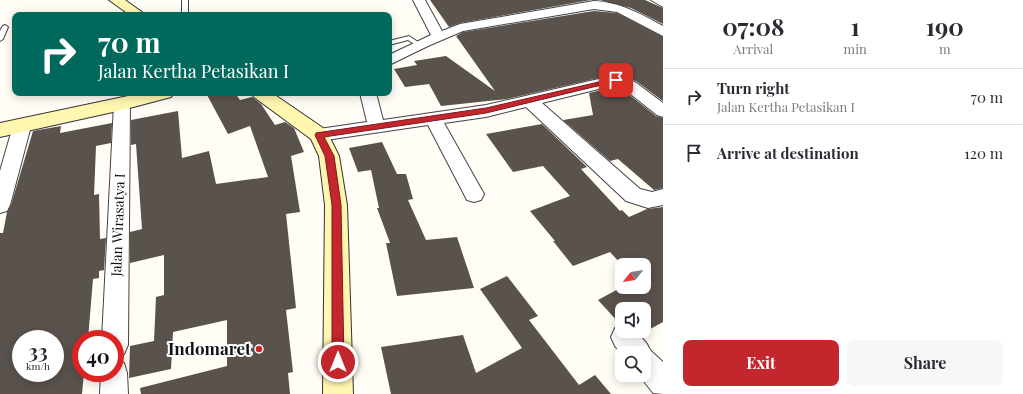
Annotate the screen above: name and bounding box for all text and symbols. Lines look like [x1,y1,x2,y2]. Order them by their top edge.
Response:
text: 07:08 [722,10,784,42]
text: 1 [851,10,860,42]
text: 190 [926,10,964,42]
text: 70 m [98,23,161,60]
icon: right [32,28,84,80]
text: Arrival [733,40,773,57]
text: min [844,40,867,57]
text: m [939,40,951,57]
text: Jalan Kertha Petasikan I [98,59,289,83]
pin [599,63,633,97]
icon: arrive [605,69,627,91]
text: Turn right [717,78,790,98]
icon: right [683,86,705,108]
text: 70 m [971,87,1003,107]
text: Jalan Kertha Petasikan I [717,98,855,115]
icon: arrive [683,142,705,164]
text: Arrive at destination [717,143,859,163]
text: 120 m [964,143,1003,163]
street label: Jalan Wirasatya I [106,173,129,278]
north arrow [615,258,651,294]
map controls [615,258,651,382]
button: sound [615,302,651,338]
speed limit sign: 40 [72,330,124,382]
text: 33 [28,337,48,364]
place label: Indomaret [168,337,252,359]
button: Exit [683,340,839,386]
button: Share [847,340,1003,386]
position arrow [317,341,359,383]
marker: Indomaret [254,344,264,354]
button: search [615,346,651,382]
text: km/h [26,359,50,373]

